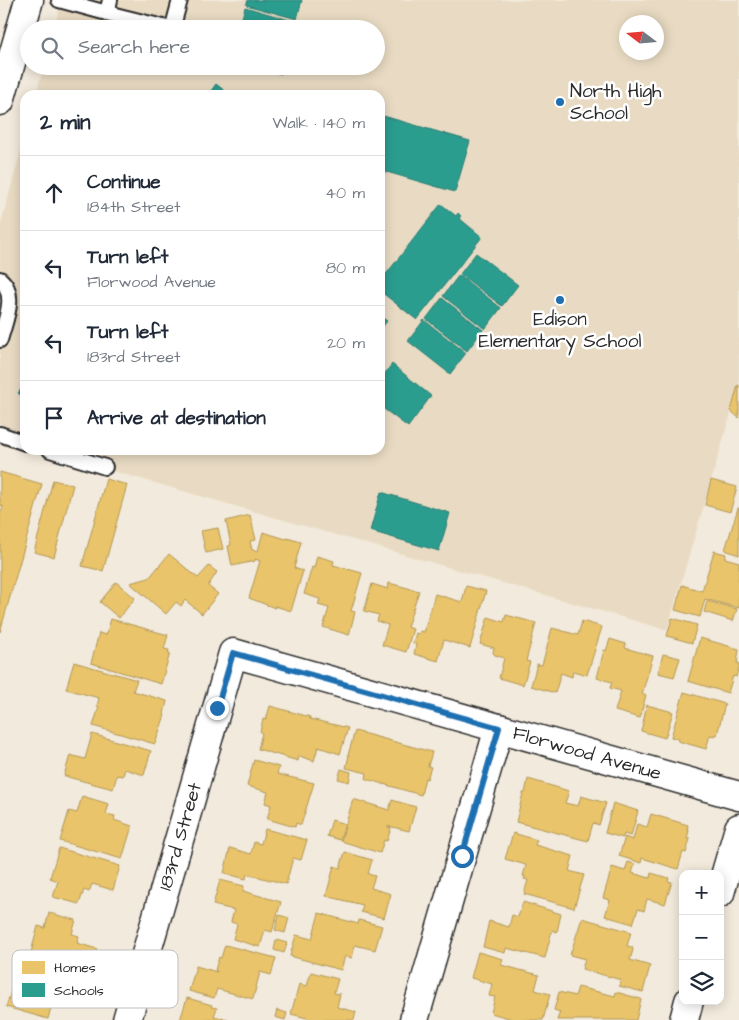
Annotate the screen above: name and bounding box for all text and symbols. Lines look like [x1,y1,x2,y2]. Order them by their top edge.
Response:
north arrow [619,15,664,60]
search box [20,20,385,75]
icon: search [38,34,66,62]
text: Search here [78,34,190,61]
place label: North High School [570,78,662,127]
marker: North High School [554,96,566,108]
text: 2 min [40,108,90,137]
text: Walk · 140 m [273,112,365,134]
text: Continue [87,169,161,196]
icon: ahead [40,179,68,207]
text: 40 m [325,182,365,204]
text: 184th Street [87,196,180,218]
text: Turn left [87,244,168,271]
icon: left [40,254,68,282]
text: 80 m [326,257,365,279]
text: Florwood Avenue [87,271,216,293]
marker: Edison Elementary School [554,294,566,306]
place label: Edison Elementary School [479,306,641,356]
text: Turn left [87,319,168,346]
icon: left [40,329,68,357]
text: 20 m [327,332,365,354]
text: 183rd Street [87,346,180,368]
icon: arrive [40,404,68,432]
text: Arrive at destination [87,405,266,432]
route end [206,697,229,720]
street label: Florwood Avenue [510,719,665,787]
street label: 183rd Street [152,779,208,894]
route start [451,845,474,868]
map controls [679,870,724,1005]
button: + [679,870,724,915]
button: − [679,915,724,960]
legend [12,950,178,1008]
text: Homes [54,958,96,978]
button: layers [679,960,724,1005]
text: Schools [54,981,104,1001]

